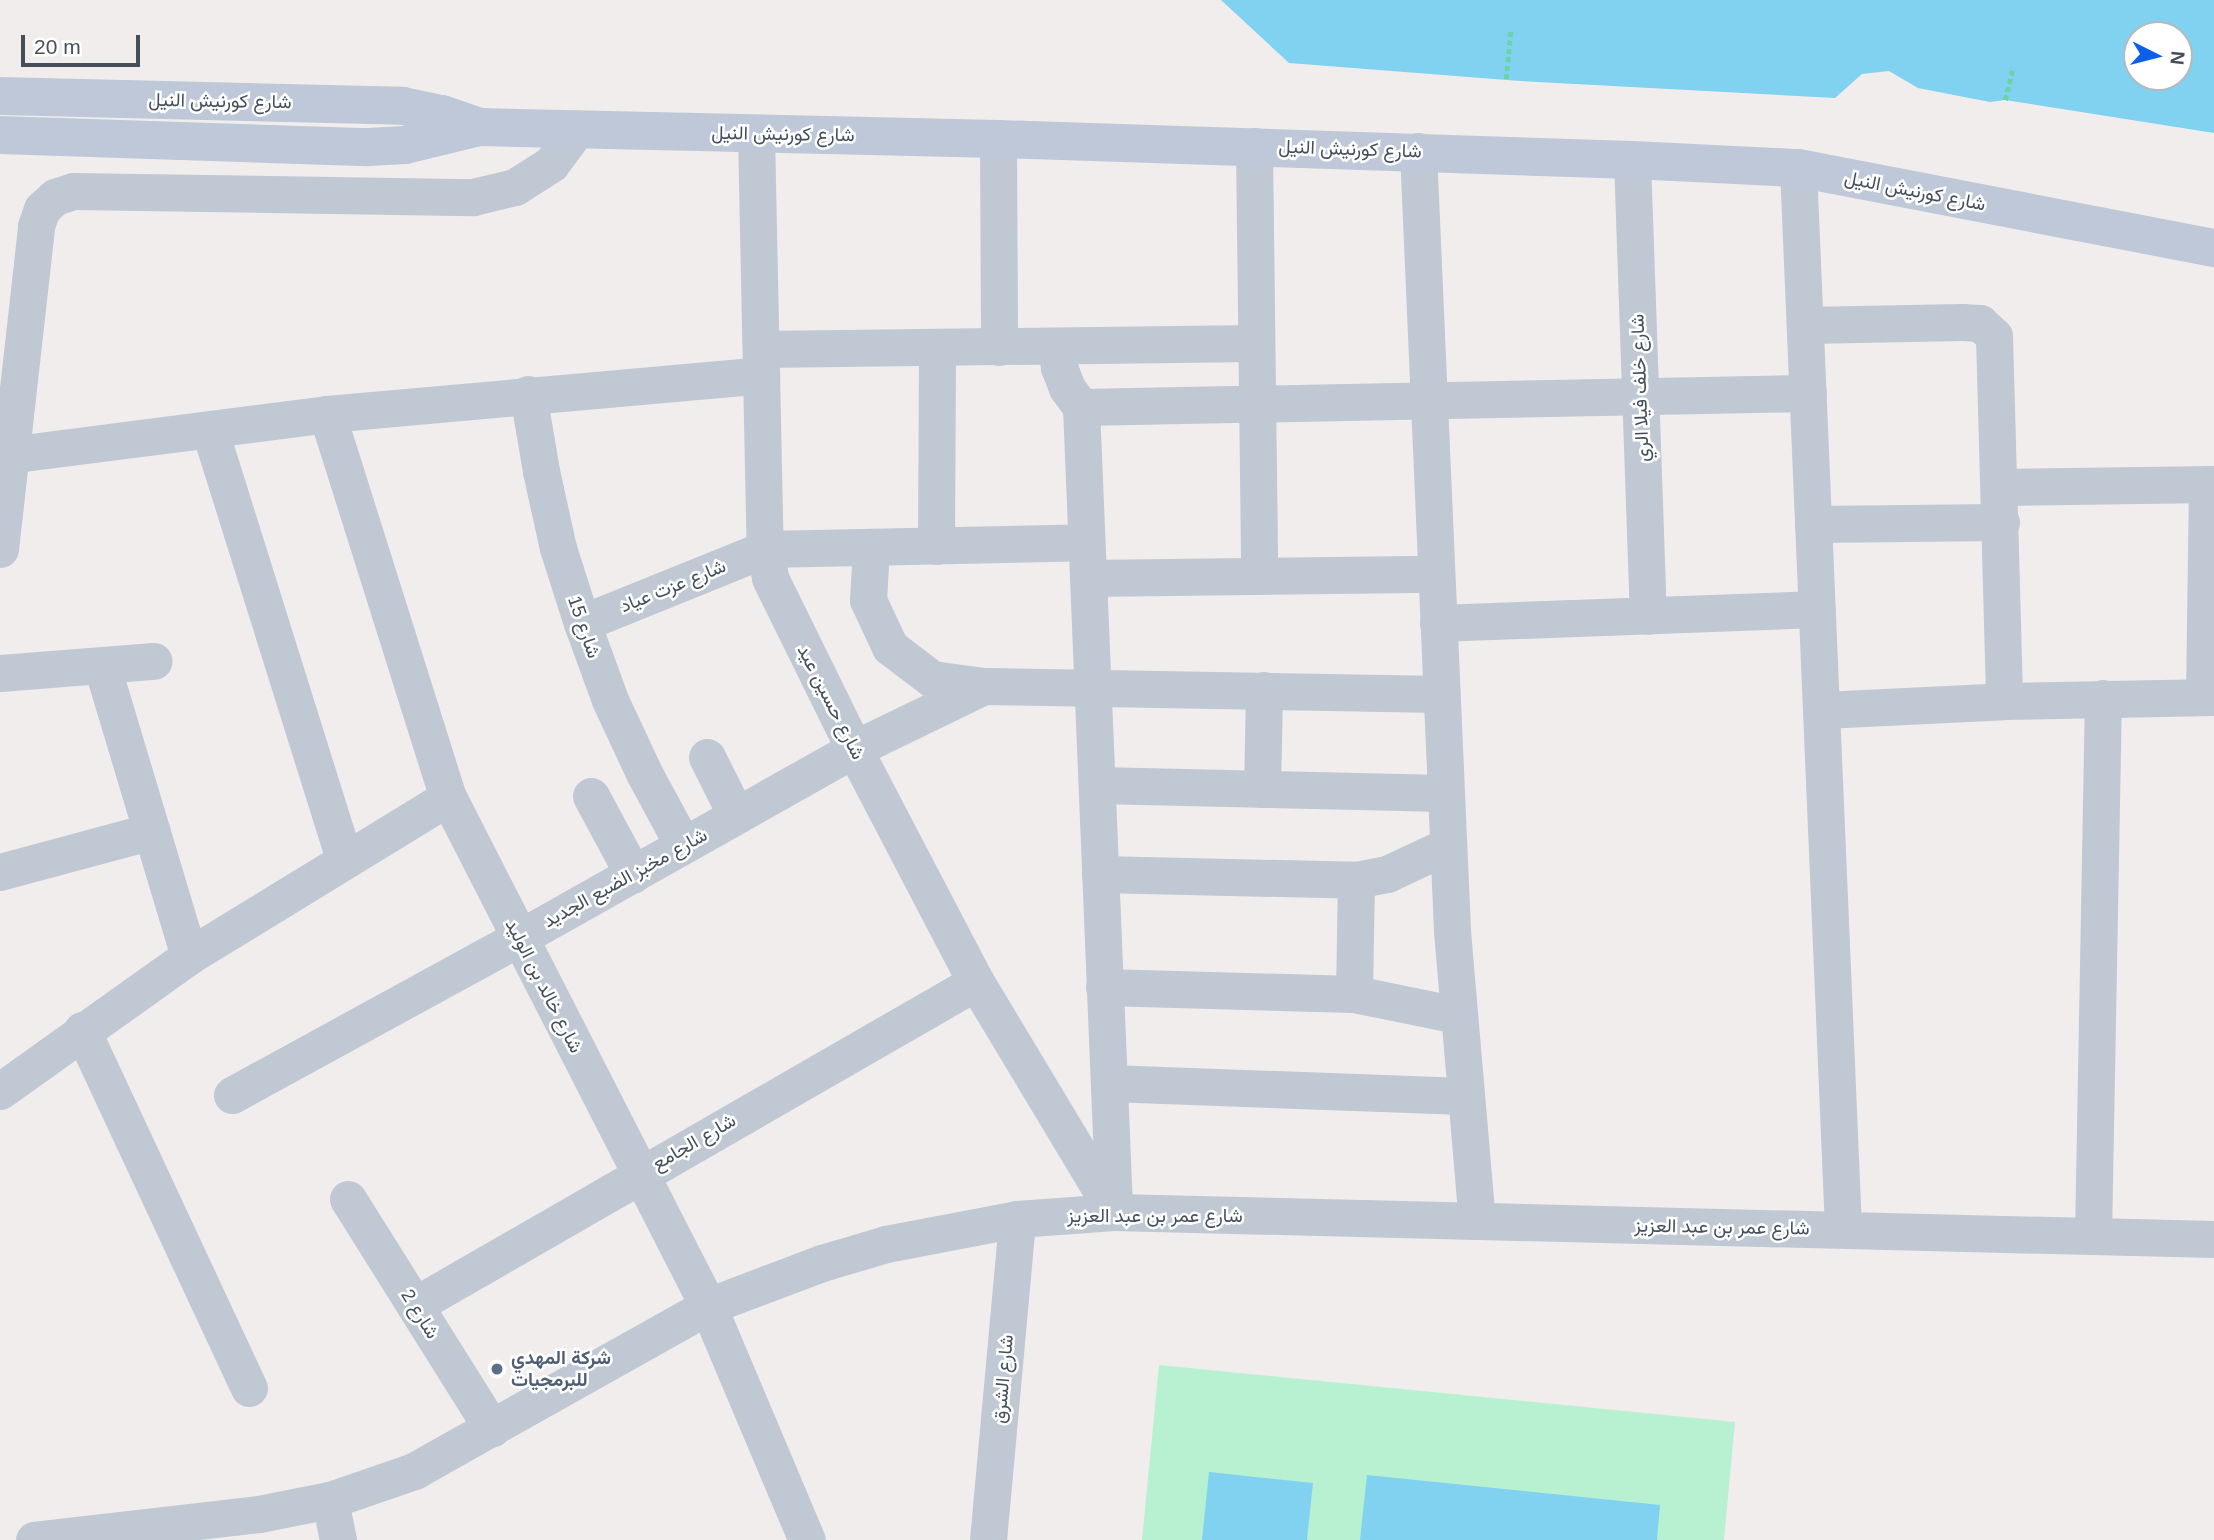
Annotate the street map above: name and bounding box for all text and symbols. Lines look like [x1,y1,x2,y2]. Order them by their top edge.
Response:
scale bar [24,21,144,65]
north arrow [2123,21,2193,91]
text: 20 m [34,35,81,58]
text: N [2166,50,2189,66]
street label: شارع كورنيش النيل [148,88,292,114]
street label: شارع كورنيش النيل [711,121,855,147]
street label: شارع كورنيش النيل [1278,135,1422,163]
street label: شارع كورنيش النيل [1843,166,1987,216]
street label: شارع خلف فيلا الري [1626,314,1654,462]
street label: شارع عزت عياد [617,554,729,618]
street label: شارع 15 [563,593,605,661]
street label: شارع حسين عيد [792,641,870,763]
street label: شارع مخبز الضبع الجديد [539,823,711,933]
street label: شارع خالد بن الوليد [500,915,588,1057]
street label: شارع الجامع [648,1109,740,1175]
street label: شارع عمر بن عبد العزيز [1067,1205,1243,1227]
street label: شارع عمر بن عبد العزيز [1634,1214,1810,1240]
street label: شارع 2 [396,1285,444,1343]
street label: شارع الشرق [988,1334,1018,1424]
place label: شركة المهدي للبرمجيات [511,1347,611,1391]
marker: شركة المهدي للبرمجيات [489,1361,505,1377]

